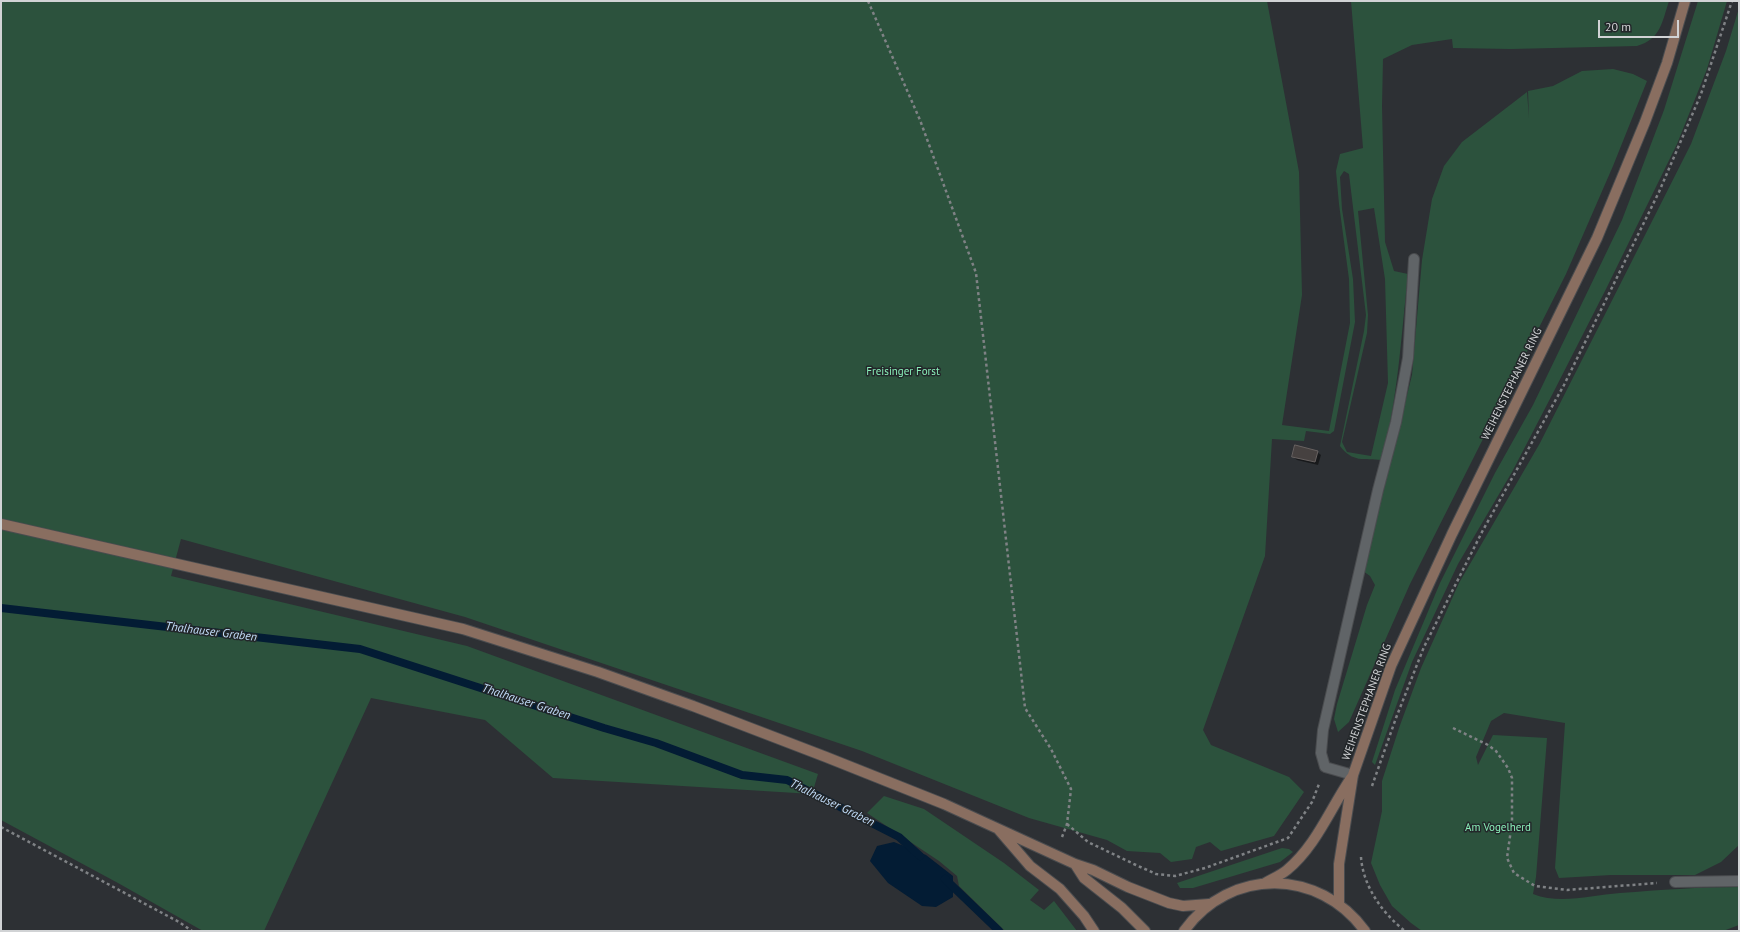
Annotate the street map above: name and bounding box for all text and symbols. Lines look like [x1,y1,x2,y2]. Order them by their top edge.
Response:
scale bar [1600,12,1681,38]
text: 20 m [1605,19,1631,34]
street label: WEIHENSTEPHANER RING [1479,326,1545,442]
park label: Freisinger Forst [866,365,940,379]
water label: Thalhauser Graben [164,619,258,645]
street label: WEIHENSTEPHANER RING [1340,642,1394,762]
water label: Thalhauser Graben [480,681,572,723]
water label: Thalhauser Graben [787,776,877,830]
park label: Am Vogelherd [1465,821,1531,835]

